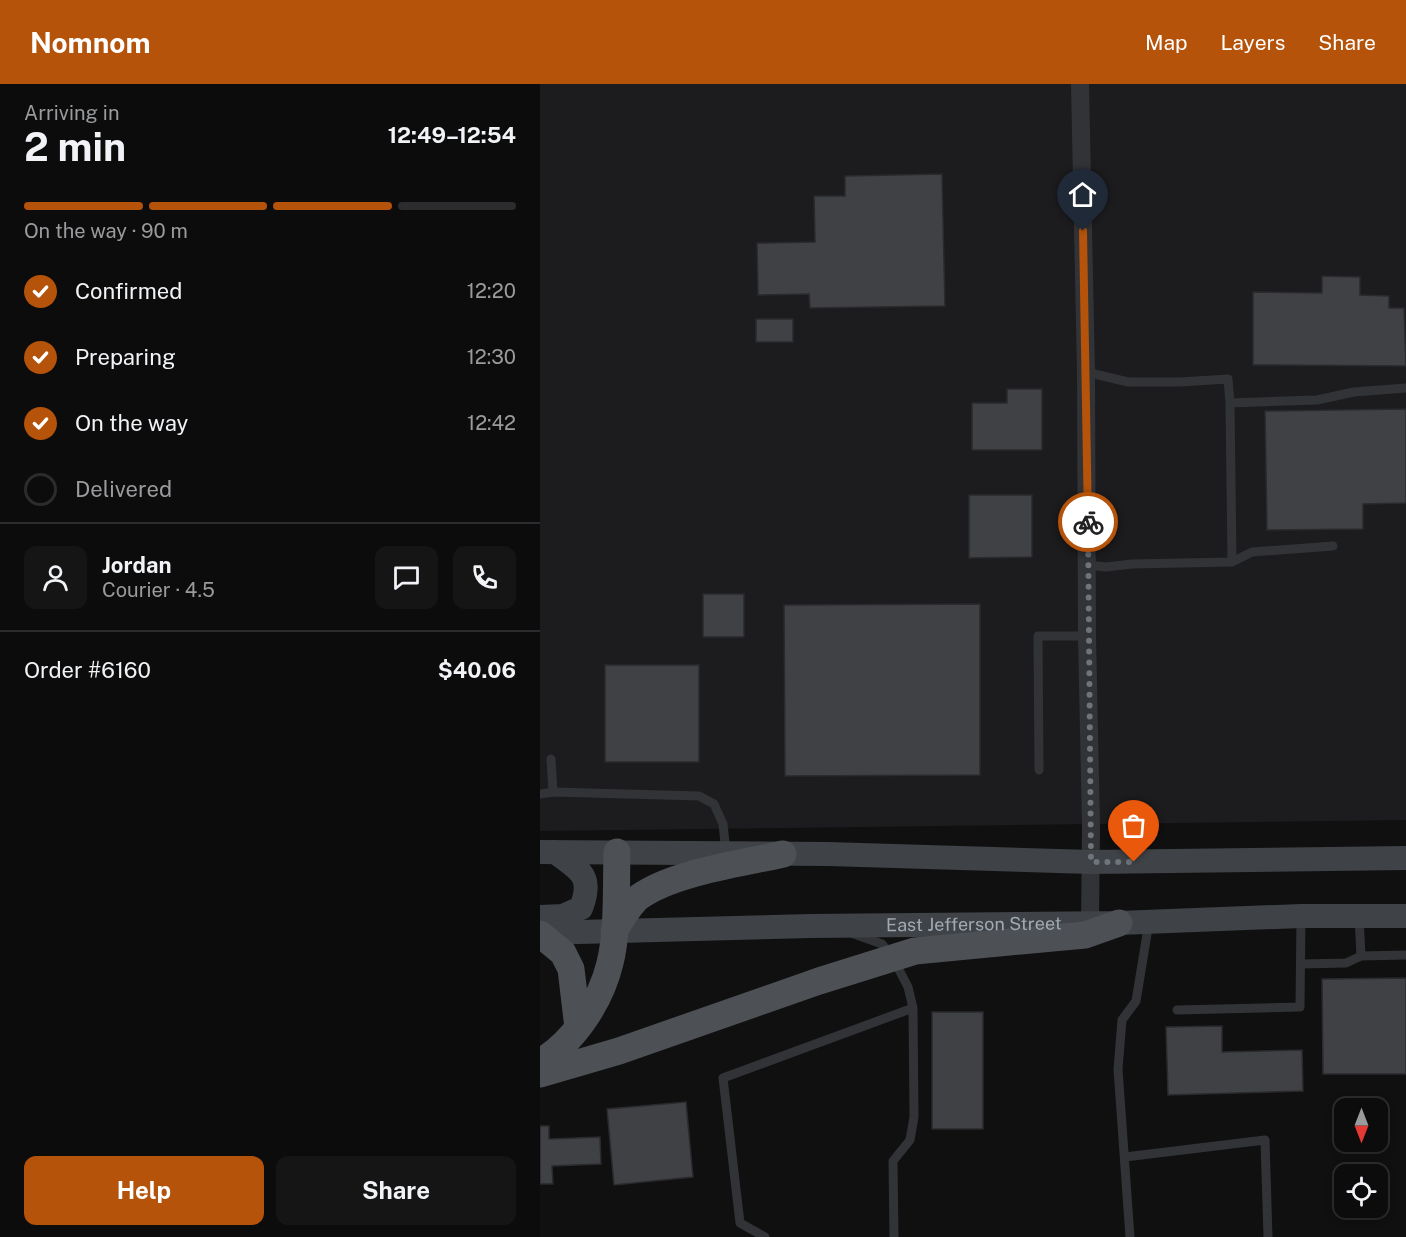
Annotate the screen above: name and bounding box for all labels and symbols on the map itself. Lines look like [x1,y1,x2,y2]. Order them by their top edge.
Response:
pin [1057,169,1108,231]
courier [1058,492,1118,552]
pin [1108,800,1159,862]
street label: East Jefferson Street [886,913,1062,935]
north arrow [1334,1098,1388,1152]

